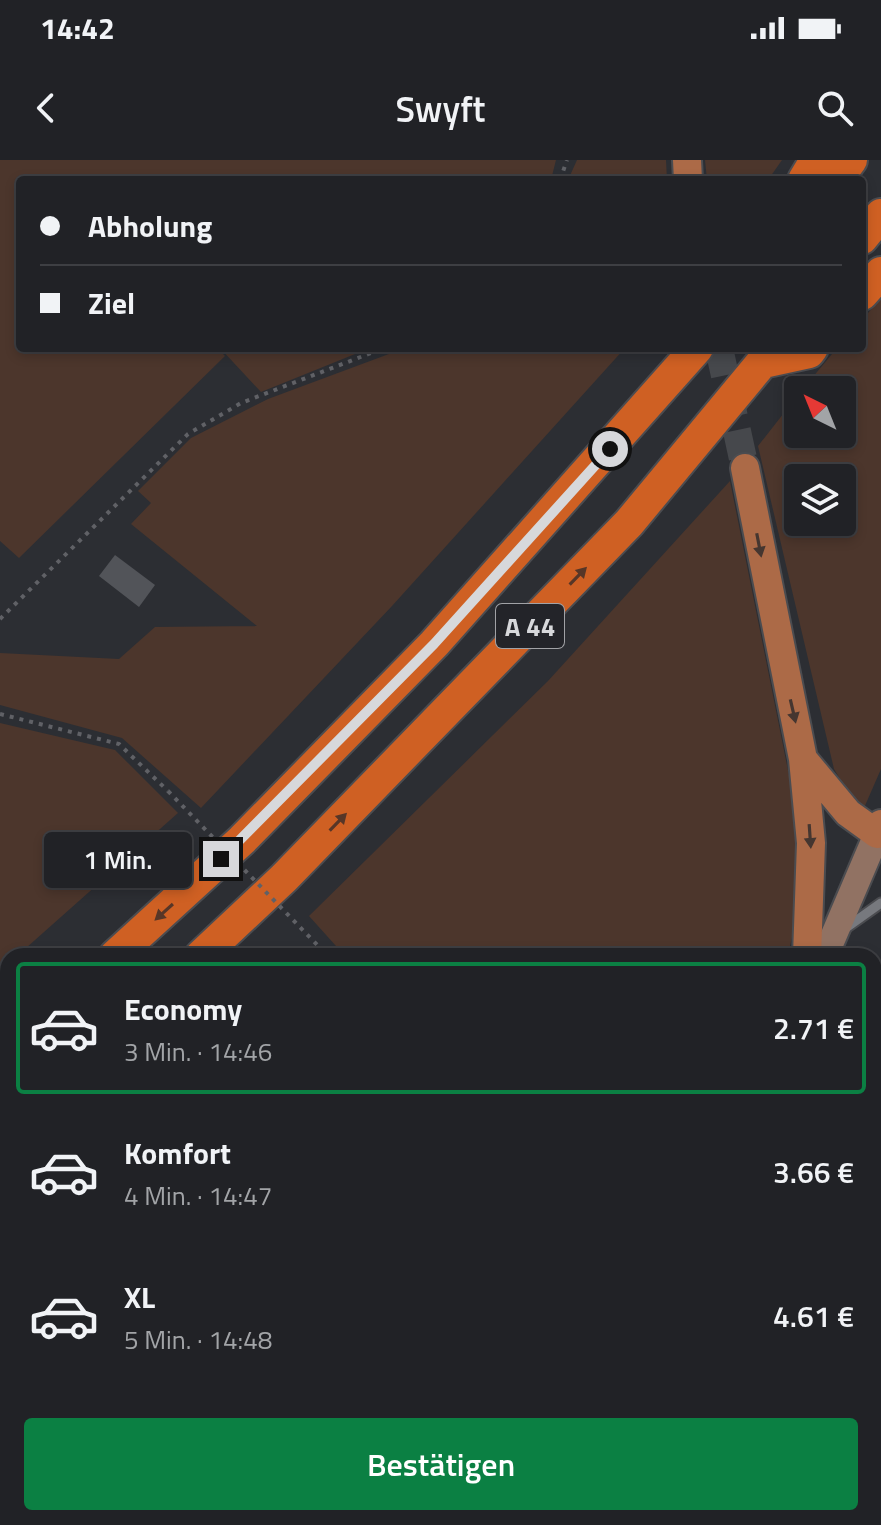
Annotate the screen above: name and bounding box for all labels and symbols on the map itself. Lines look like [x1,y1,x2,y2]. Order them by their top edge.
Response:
north arrow [784,376,856,448]
route start [592,431,628,467]
one-way arrow [754,533,766,558]
one-way arrow [569,567,587,586]
road number: A 44 [496,604,564,648]
one-way arrow [787,699,800,724]
one-way arrow [329,813,347,832]
one-way arrow [804,824,817,849]
callout: 1 Min. [45,831,193,887]
route end [203,841,239,877]
one-way arrow [155,902,174,920]

